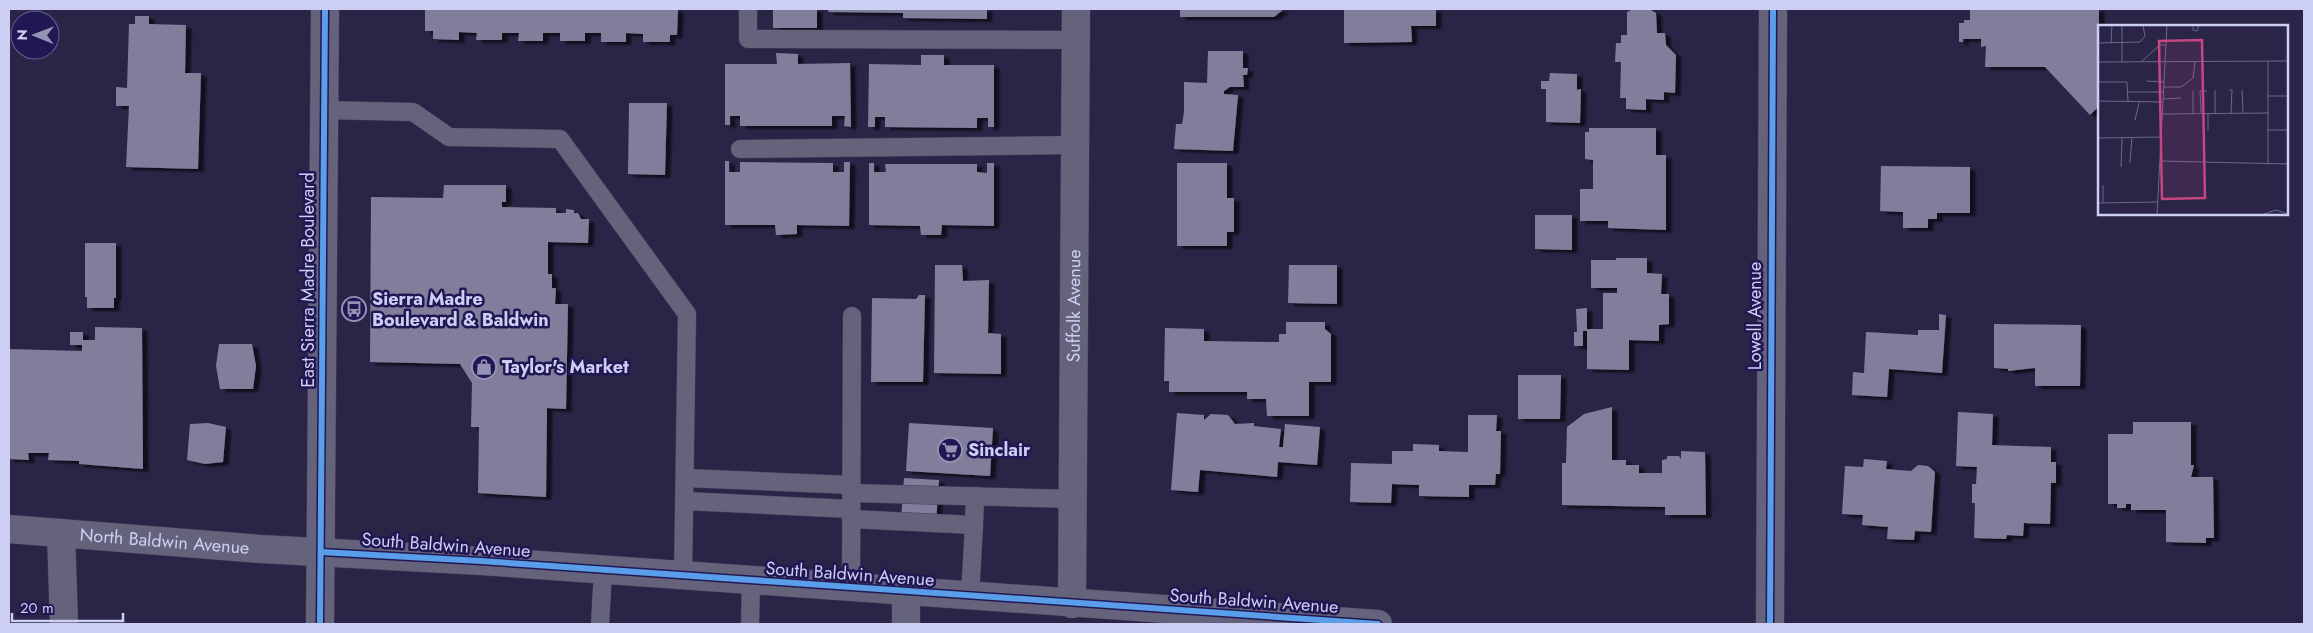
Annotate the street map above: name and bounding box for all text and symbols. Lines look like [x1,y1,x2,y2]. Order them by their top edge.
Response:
north arrow [10,10,60,60]
inset map [2098,25,2288,215]
text: N [12,29,32,41]
street label: East Sierra Madre Boulevard [295,172,321,388]
street label: Suffolk Avenue [1061,249,1087,363]
street label: Lowell Avenue [1742,262,1768,370]
place label: Sierra Madre Boulevard & Baldwin [372,286,549,333]
bus stop icon: Sierra Madre Boulevard & Baldwin [341,296,367,322]
shop icon: Taylor's Market [471,354,497,380]
place label: Taylor's Market [502,354,629,380]
supermarket icon: Sinclair [937,437,963,463]
place label: Sinclair [968,437,1031,463]
street label: North Baldwin Avenue [79,522,250,561]
street label: South Baldwin Avenue [361,526,531,564]
street label: South Baldwin Avenue [765,555,935,593]
street label: South Baldwin Avenue [1169,582,1339,620]
scale bar [12,590,124,622]
text: 20 m [20,597,54,619]

